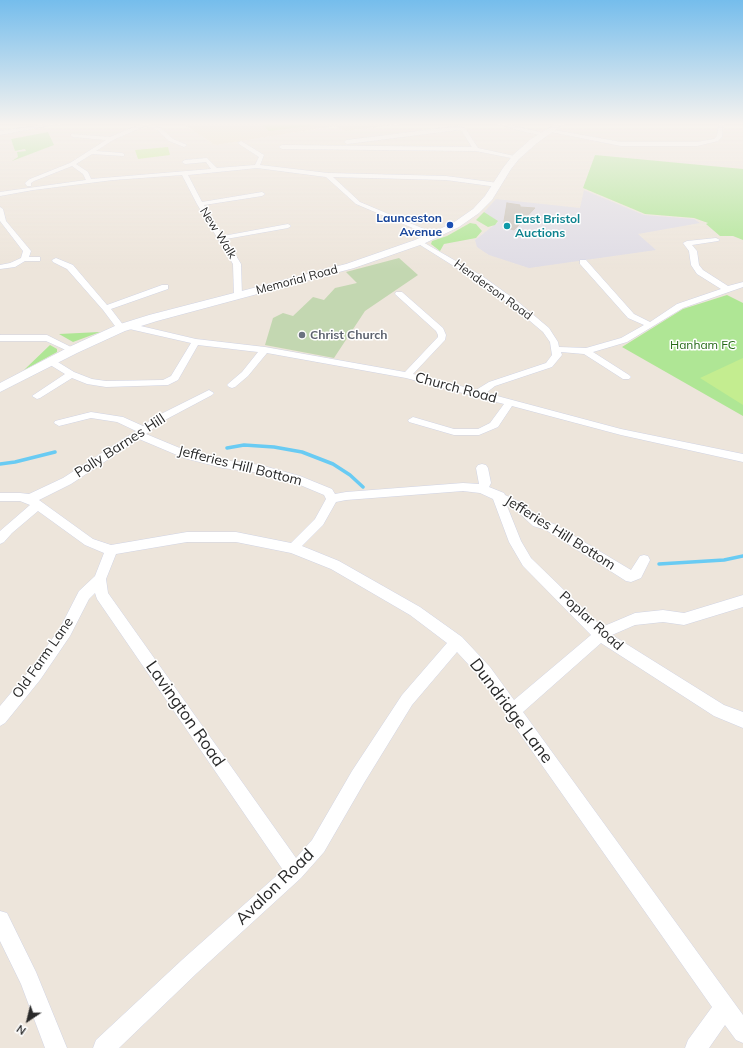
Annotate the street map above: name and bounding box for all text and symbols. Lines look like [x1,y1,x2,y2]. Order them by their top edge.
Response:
street label: New Walk [197,205,239,261]
place label: Launceston Avenue [376,211,442,239]
place label: East Bristol Auctions [515,212,580,240]
marker: Launceston Avenue [445,220,455,230]
marker: East Bristol Auctions [502,221,512,231]
street label: Henderson Road [451,257,535,323]
street label: Memorial Road [255,262,339,298]
place label: Christ Church [310,328,388,342]
marker: Christ Church [297,330,307,340]
park label: Hanham FC [670,338,736,352]
street label: Church Road [413,369,499,407]
street label: Polly Barnes Hill [72,410,168,482]
street label: Jefferies Hill Bottom [176,442,304,490]
street label: Jefferies Hill Bottom [502,492,618,574]
street label: Poplar Road [556,588,626,654]
street label: Old Farm Lane [9,614,77,702]
street label: Dundridge Lane [465,655,557,767]
street label: Lavington Road [141,657,229,771]
street label: Avalon Road [232,845,318,929]
north arrow [8,1000,48,1040]
text: N [14,1022,29,1038]

